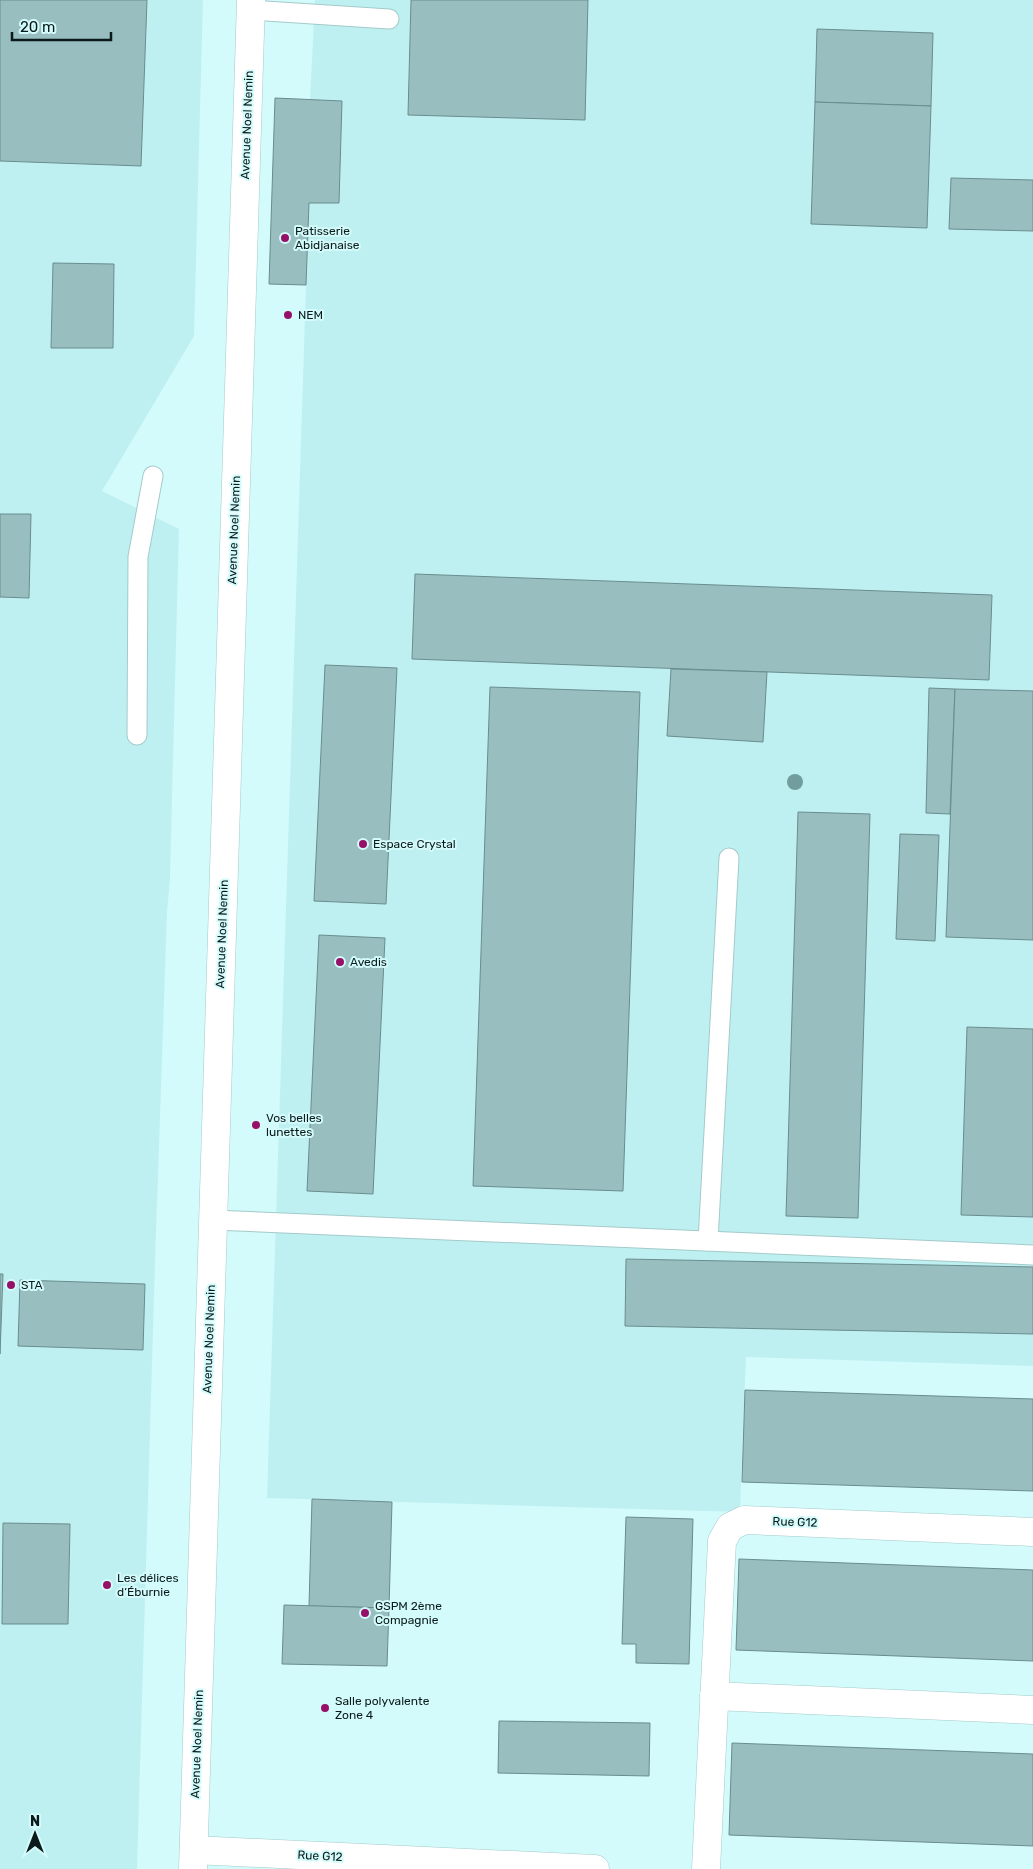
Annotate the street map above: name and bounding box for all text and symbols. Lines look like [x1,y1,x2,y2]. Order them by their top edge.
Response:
scale bar [12,10,111,42]
text: 20 m [20,18,55,36]
street label: Avenue Noel Nemin [238,70,256,180]
place label: Patisserie Abidjanaise [295,224,360,252]
marker: Patisserie Abidjanaise [279,232,291,244]
place label: NEM [298,308,323,322]
marker: NEM [282,309,294,321]
street label: Avenue Noel Nemin [225,475,243,585]
place label: Espace Crystal [373,837,456,851]
marker: Espace Crystal [357,838,369,850]
street label: Avenue Noel Nemin [213,879,231,989]
place label: Avedis [350,955,387,969]
marker: Avedis [334,956,346,968]
place label: Vos belles lunettes [266,1111,322,1139]
marker: Vos belles lunettes [250,1119,262,1131]
place label: STA [21,1278,42,1292]
marker: STA [5,1279,17,1291]
street label: Avenue Noel Nemin [200,1284,218,1394]
street label: Rue G12 [772,1514,818,1530]
place label: Les délices d’Éburnie [117,1571,179,1599]
marker: Les délices d’Éburnie [101,1579,113,1591]
place label: GSPM 2ème Compagnie [375,1599,442,1627]
marker: GSPM 2ème Compagnie [359,1607,371,1619]
street label: Avenue Noel Nemin [188,1689,206,1799]
place label: Salle polyvalente Zone 4 [335,1694,430,1722]
marker: Salle polyvalente Zone 4 [319,1702,331,1714]
north arrow [10,1809,60,1859]
text: N [30,1813,40,1830]
street label: Rue G12 [297,1848,343,1864]

